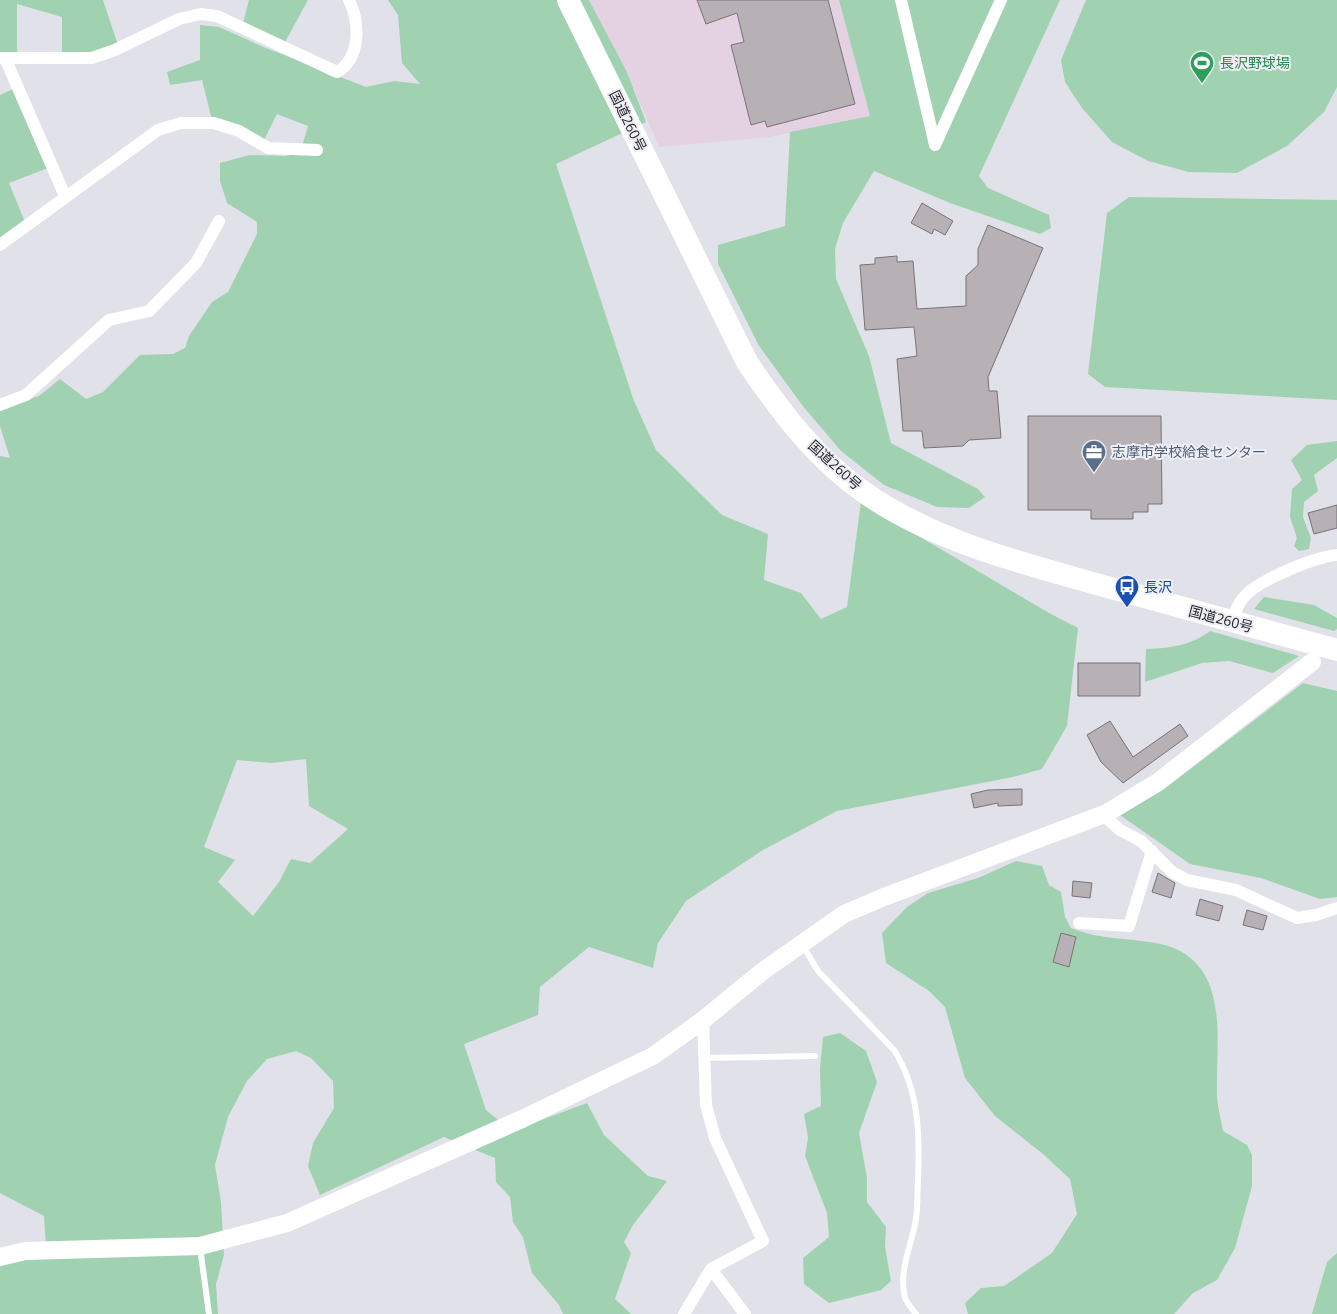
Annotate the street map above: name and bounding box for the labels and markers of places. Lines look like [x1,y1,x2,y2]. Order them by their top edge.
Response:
sports icon: 長沢野球場 [1189,50,1215,84]
place label: 長沢野球場 [1220,53,1290,72]
office icon: 志摩市学校給食センター [1081,439,1107,473]
place label: 志摩市学校給食センター [1112,442,1266,461]
bus stop icon: 長沢 [1114,574,1140,608]
place label: 長沢 [1144,577,1172,596]

